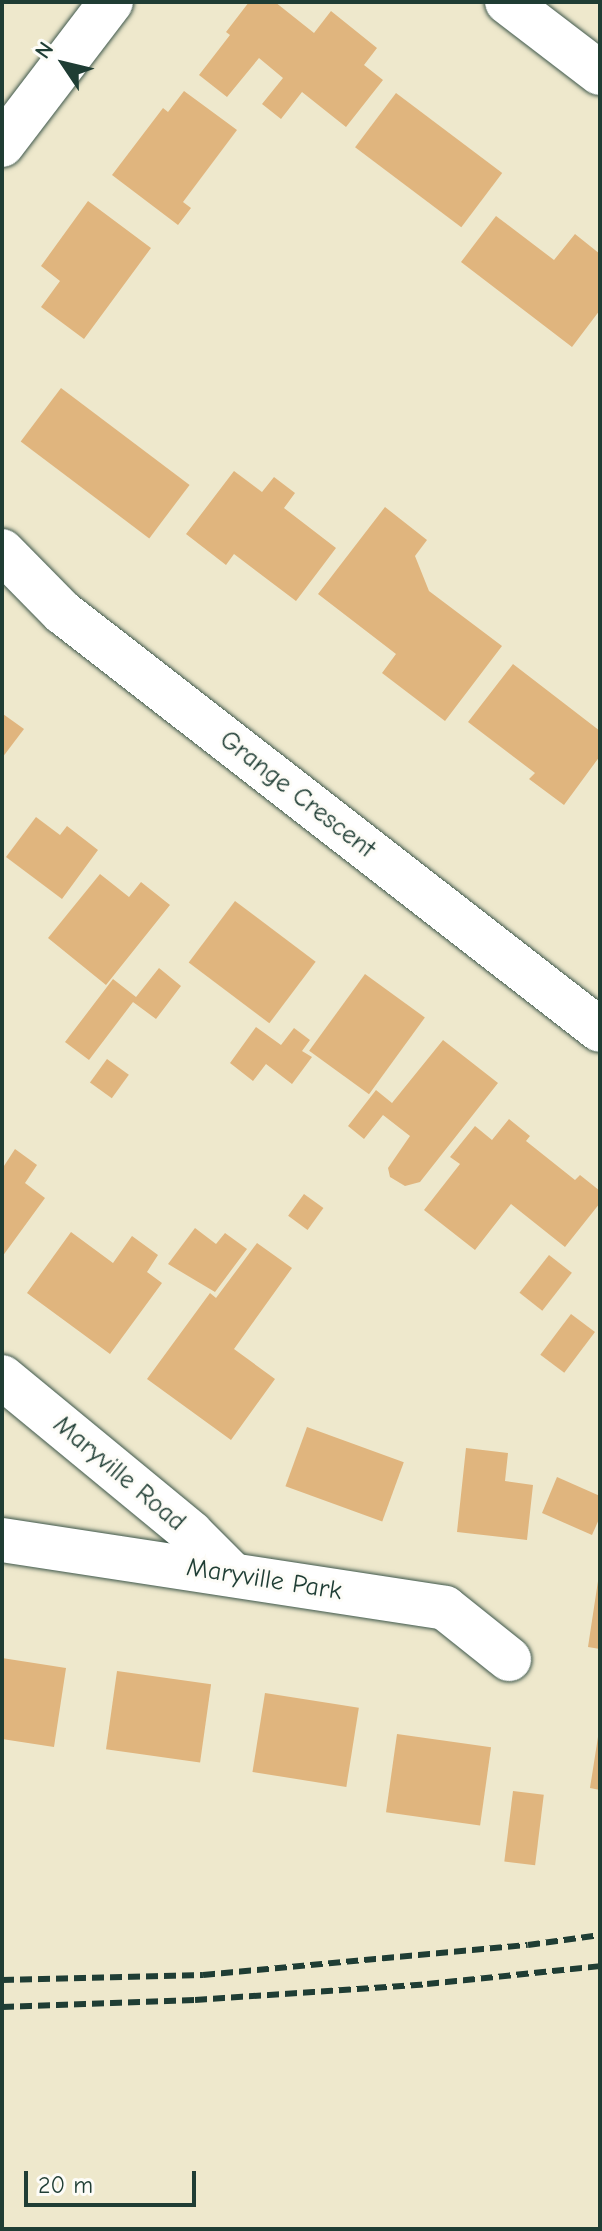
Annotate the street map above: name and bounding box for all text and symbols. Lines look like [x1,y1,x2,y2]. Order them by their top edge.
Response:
north arrow [24,24,104,104]
text: N [30,37,59,64]
street label: Grange Crescent [213,725,381,865]
street label: Maryville Road [46,1410,192,1538]
street label: Maryville Park [184,1552,344,1608]
scale bar [28,2155,200,2205]
text: 20 m [38,2171,93,2199]

